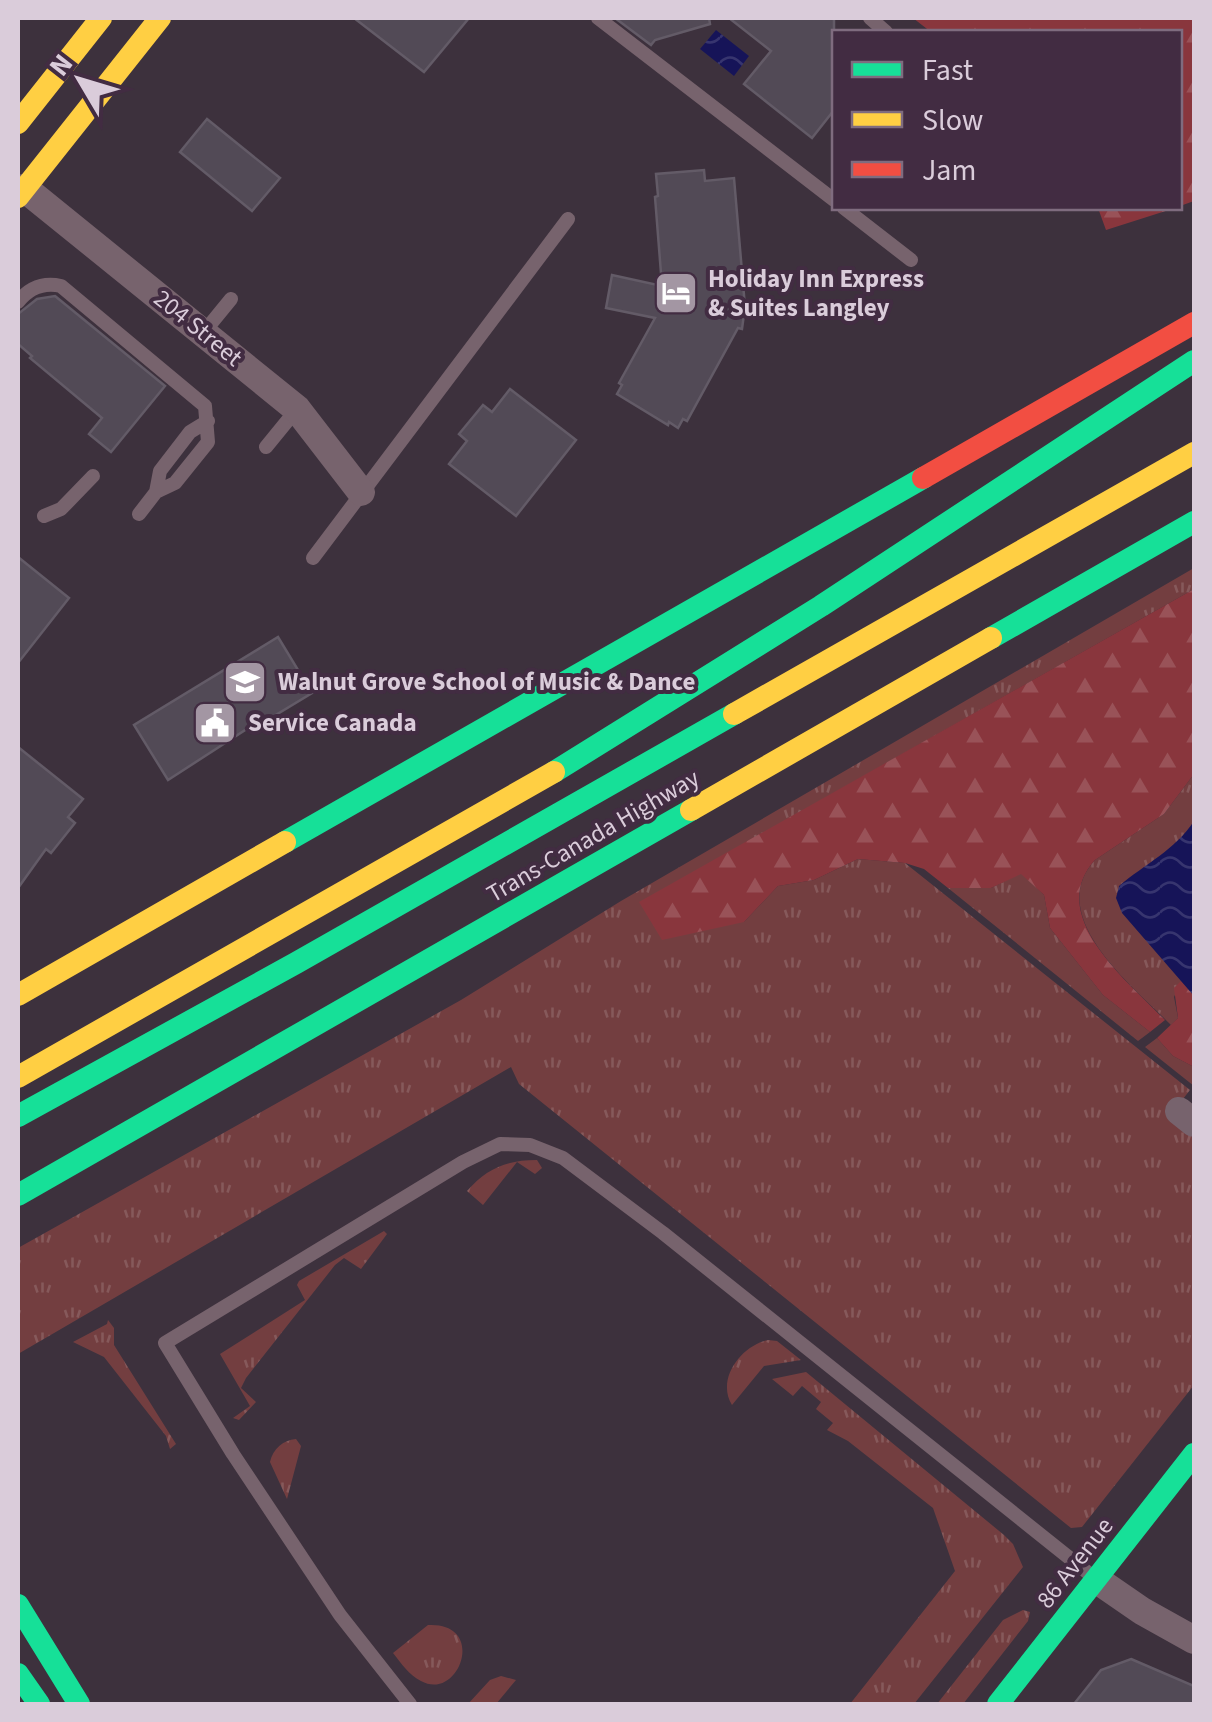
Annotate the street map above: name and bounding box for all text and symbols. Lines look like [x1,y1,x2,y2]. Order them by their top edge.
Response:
north arrow [30,30,130,130]
legend [832,30,1182,210]
text: N [40,46,83,85]
text: Fast [922,49,973,92]
text: Slow [922,99,983,142]
text: Jam [922,149,976,192]
place label: Holiday Inn Express & Suites Langley [708,261,924,326]
hotel icon: Holiday Inn Express & Suites Langley [653,270,699,316]
street label: 204 Street [146,281,251,375]
school or university icon: Walnut Grove School of Music & Dance [222,659,268,705]
place label: Walnut Grove School of Music & Dance [278,664,696,700]
public building icon: Service Canada [192,700,238,746]
place label: Service Canada [248,705,417,741]
street label: Trans-Canada Highway [480,760,706,912]
street label: 86 Avenue [1028,1510,1122,1616]

